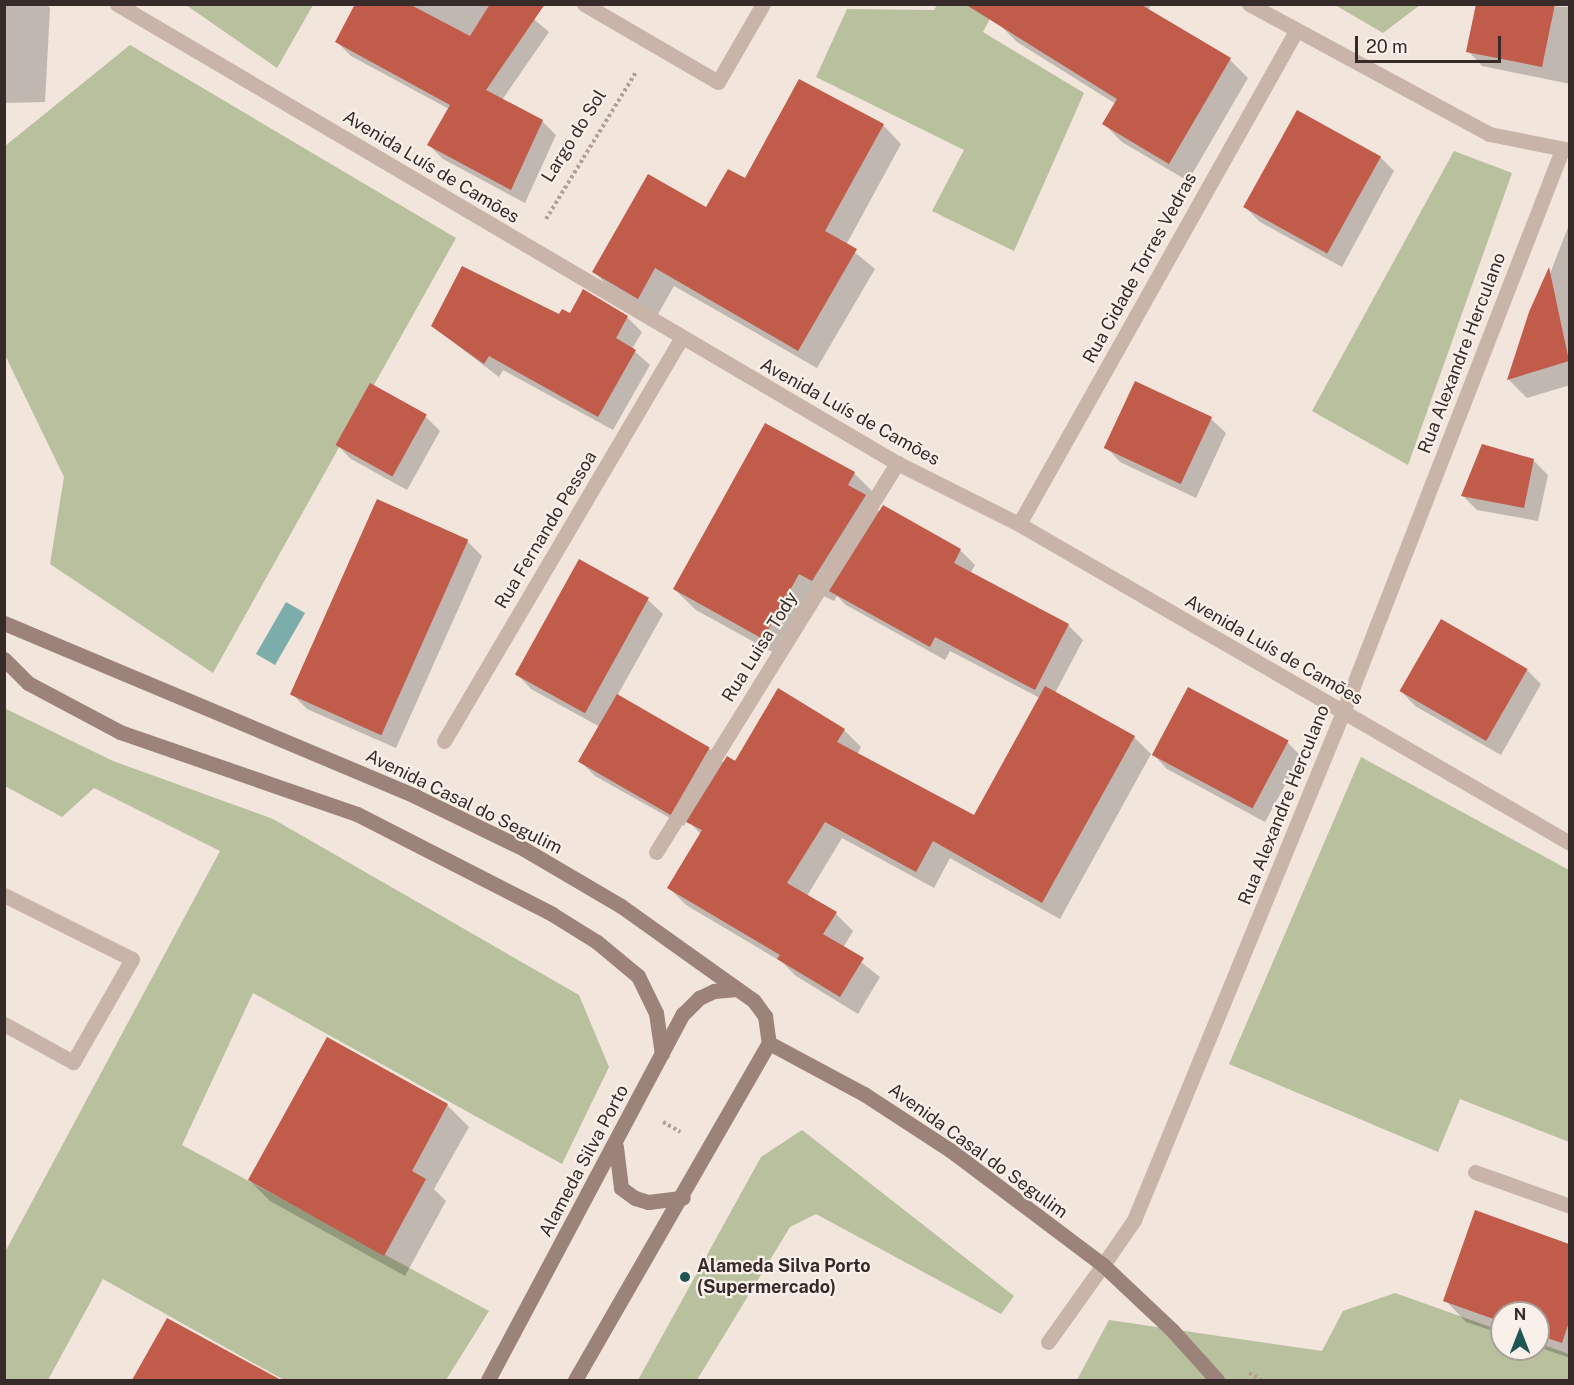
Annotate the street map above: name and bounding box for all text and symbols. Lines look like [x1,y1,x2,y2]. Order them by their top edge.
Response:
scale bar [1358,24,1504,62]
text: 20 m [1366,36,1408,57]
street label: Largo do Sol [537,86,611,186]
street label: Avenida Luís de Camões [339,106,523,228]
street label: Rua Cidade Torres Vedras [1078,169,1202,367]
street label: Rua Alexandre Herculano [1414,249,1510,457]
street label: Avenida Luís de Camões [756,354,944,470]
street label: Rua Fernando Pessoa [490,447,602,613]
street label: Rua Luisa Tody [718,588,802,706]
street label: Avenida Luís de Camões [1181,590,1367,710]
street label: Rua Alexandre Herculano [1234,702,1334,908]
street label: Avenida Casal do Segulim [362,745,566,859]
street label: Avenida Casal do Segulim [884,1079,1072,1223]
street label: Alameda Silva Porto [535,1081,633,1241]
place label: Alameda Silva Porto (Supermercado) [697,1256,871,1298]
marker: Alameda Silva Porto (Supermercado) [678,1270,692,1284]
north arrow [1490,1301,1550,1361]
text: N [1514,1305,1526,1324]

